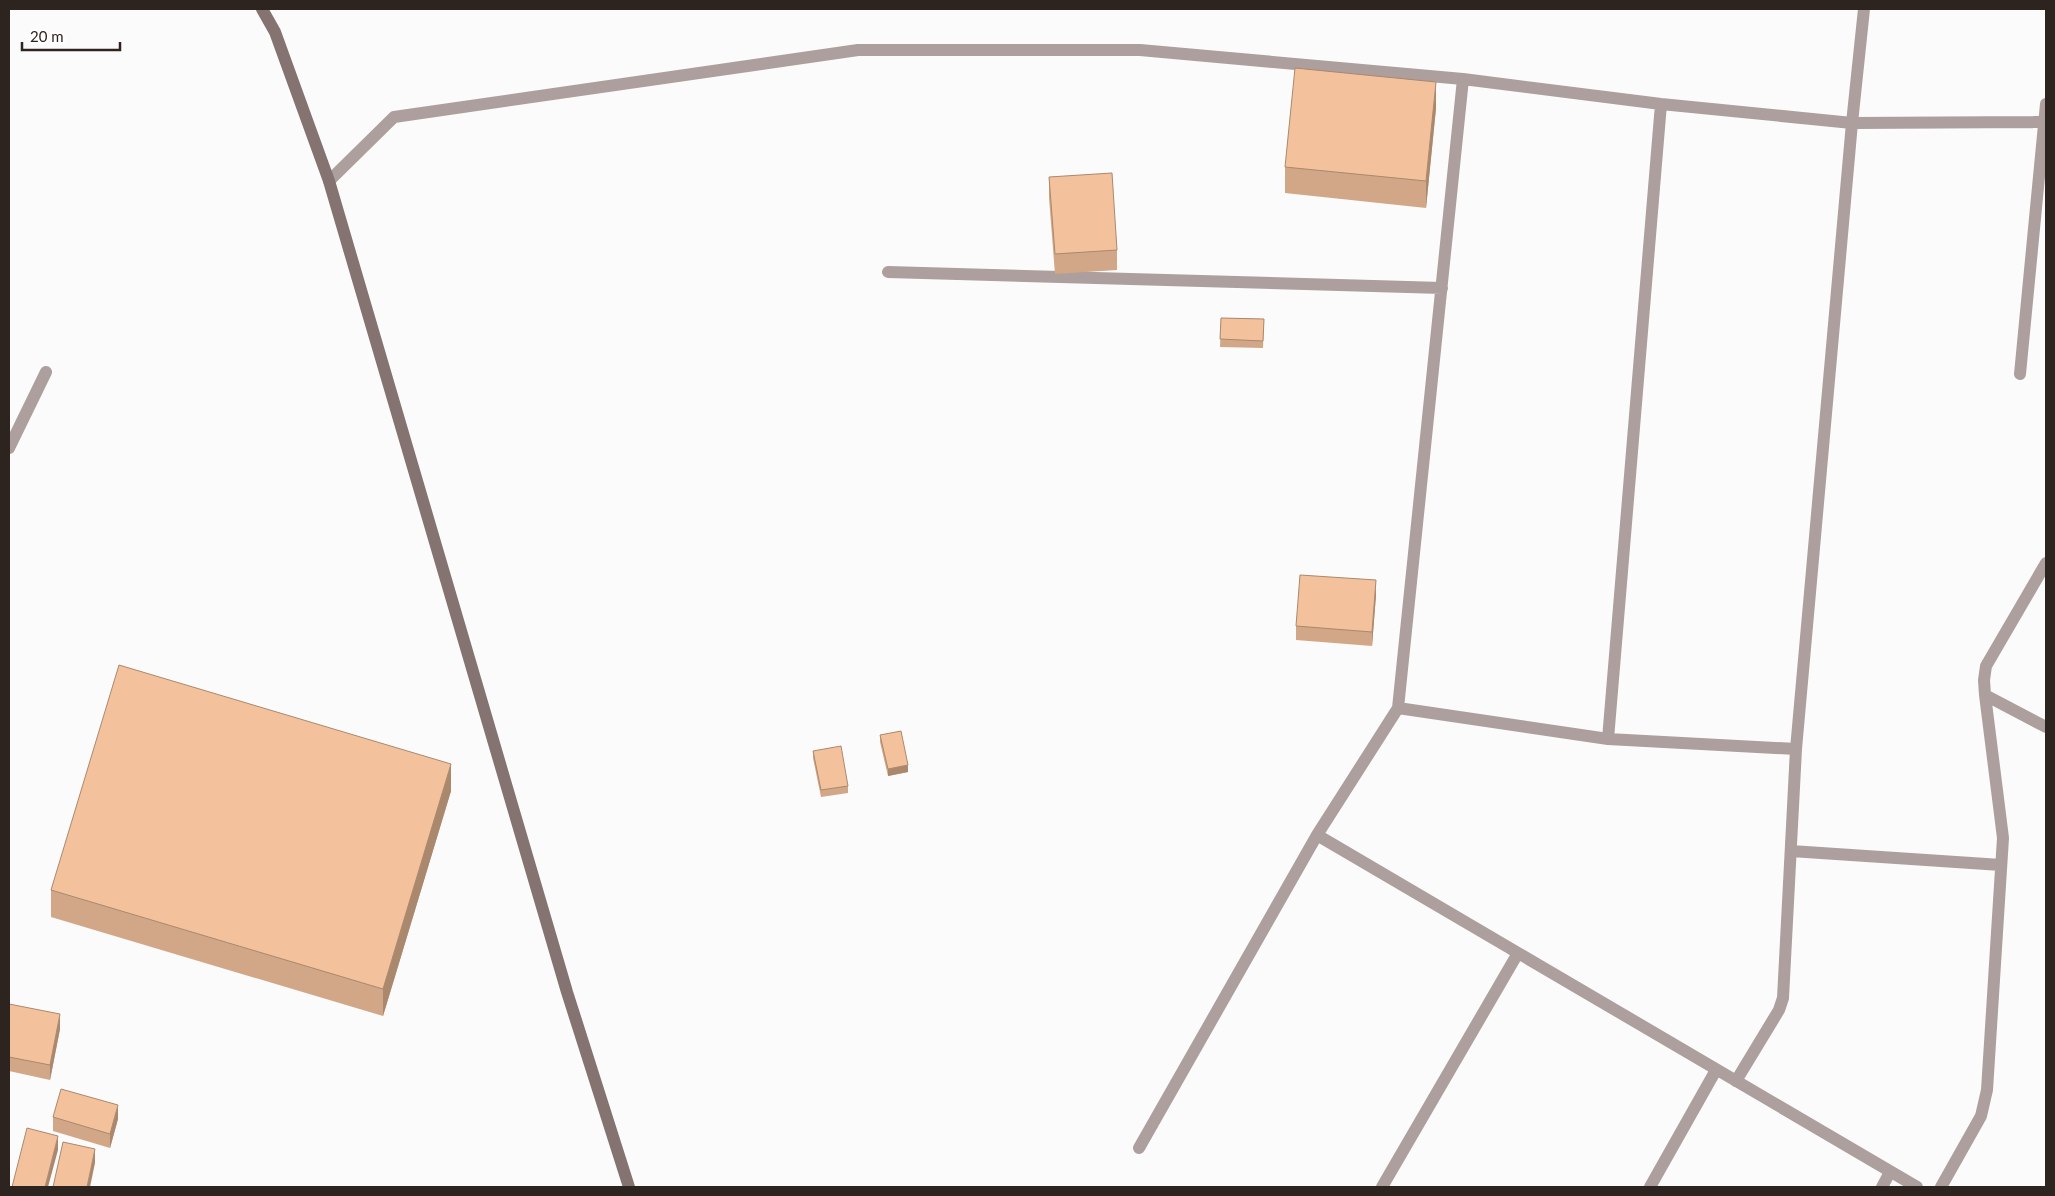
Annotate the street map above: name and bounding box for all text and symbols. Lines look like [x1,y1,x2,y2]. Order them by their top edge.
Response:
scale bar [22,20,120,52]
text: 20 m [30,27,64,45]

